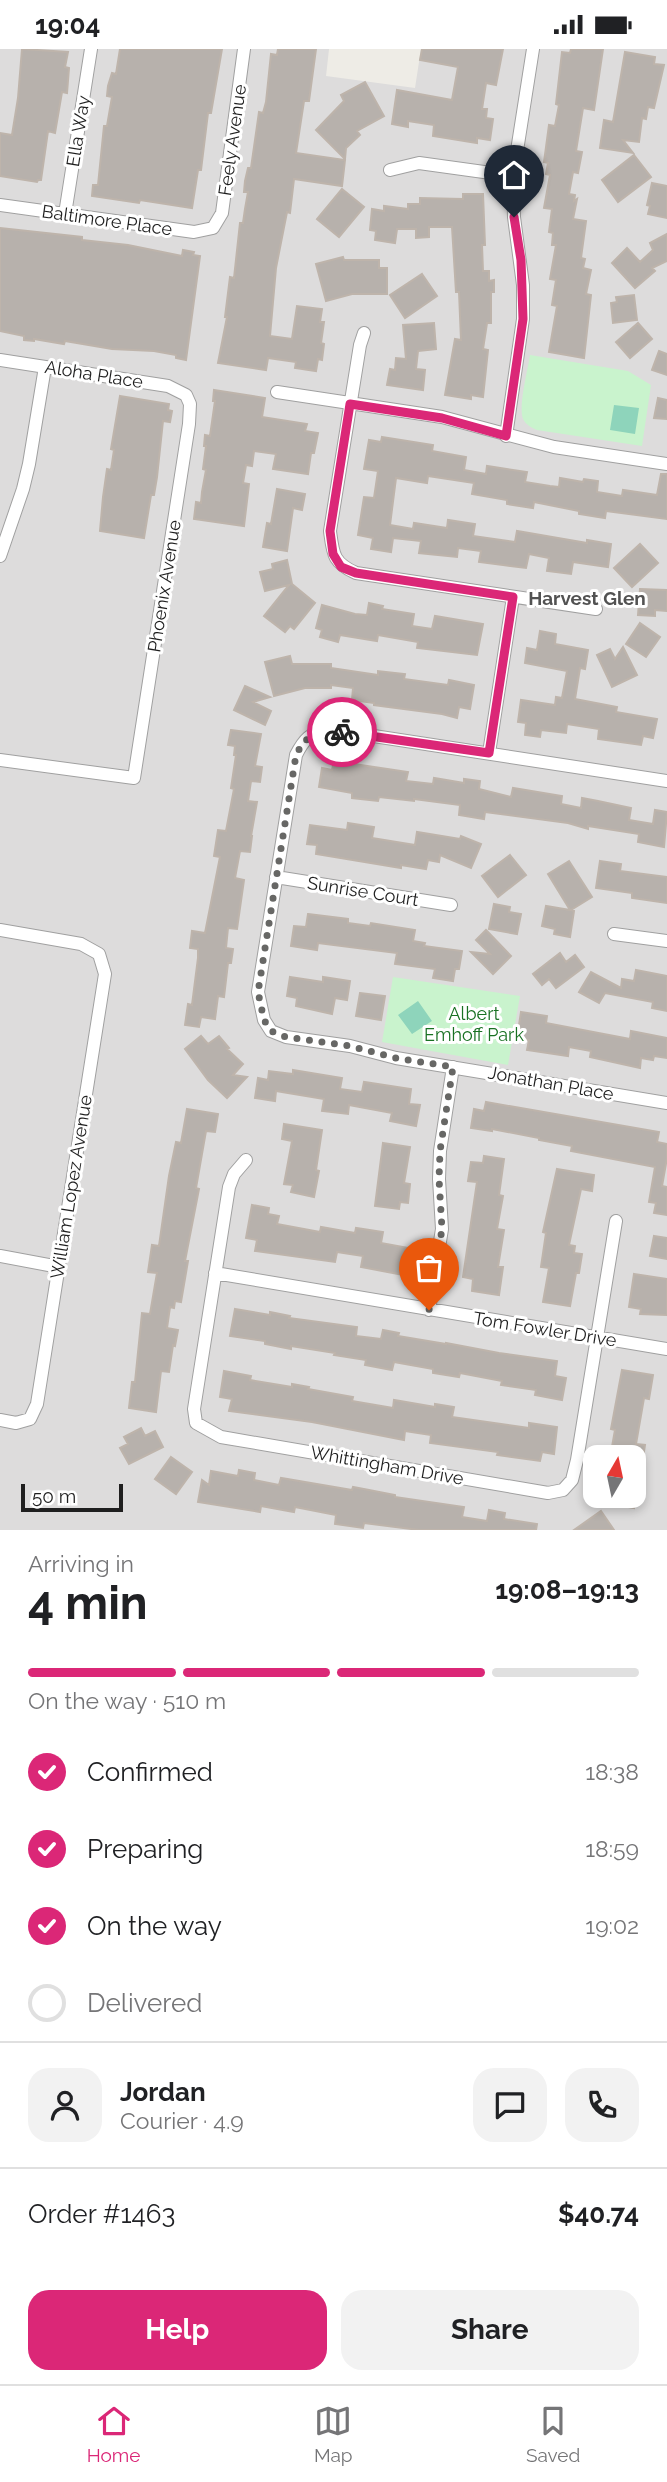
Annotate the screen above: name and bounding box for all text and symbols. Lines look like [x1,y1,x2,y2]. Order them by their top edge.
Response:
text: 19:04 [35,10,100,40]
street label: Feely Avenue [214,83,250,197]
street label: Ella Way [62,94,94,168]
pin [484,145,544,217]
icon: home [495,156,533,194]
street label: Baltimore Place [41,200,174,240]
street label: Aloha Place [43,356,145,392]
street label: Phoenix Avenue [143,518,185,654]
district label: Harvest Glen [528,587,646,609]
courier [307,697,377,767]
icon: bike [323,713,361,751]
street label: Sunrise Court [306,872,420,910]
park label: Albert Emhoff Park [424,1003,524,1045]
street label: Jonathan Place [487,1062,616,1104]
street label: William Lopez Avenue [46,1093,96,1281]
pin [399,1238,459,1310]
icon: bag [410,1249,448,1287]
street label: Tom Fowler Drive [472,1307,619,1351]
street label: Whittingham Drive [309,1441,466,1489]
north arrow [583,1445,646,1509]
map controls [583,1445,646,1508]
scale bar [21,1481,122,1513]
text: 50 m [32,1485,76,1507]
text: Arriving in [28,1550,134,1577]
text: 19:08–19:13 [495,1575,639,1605]
text: 4 min [28,1576,148,1630]
text: On the way · 510 m [28,1687,226,1714]
icon: check [28,1753,66,1791]
text: Confirmed [87,1757,213,1787]
text: 18:38 [585,1758,639,1785]
icon: check [28,1830,66,1868]
text: Preparing [87,1834,203,1864]
text: 18:59 [585,1835,639,1862]
icon: check [28,1907,66,1945]
text: On the way [87,1911,222,1941]
text: 19:02 [585,1912,639,1939]
text: Delivered [87,1988,202,2018]
button: person [28,2068,102,2142]
button: chat [473,2068,547,2142]
button: phone [565,2068,639,2142]
text: Jordan [120,2077,206,2107]
text: Courier · 4.9 [120,2107,244,2134]
text: Order #1463 [28,2199,175,2229]
text: $40.74 [558,2199,639,2229]
button: Help [28,2290,327,2370]
button: Share [341,2290,639,2370]
tab: Home [87,2402,140,2466]
tab: Map [314,2402,353,2466]
tab: Saved [526,2402,580,2466]

